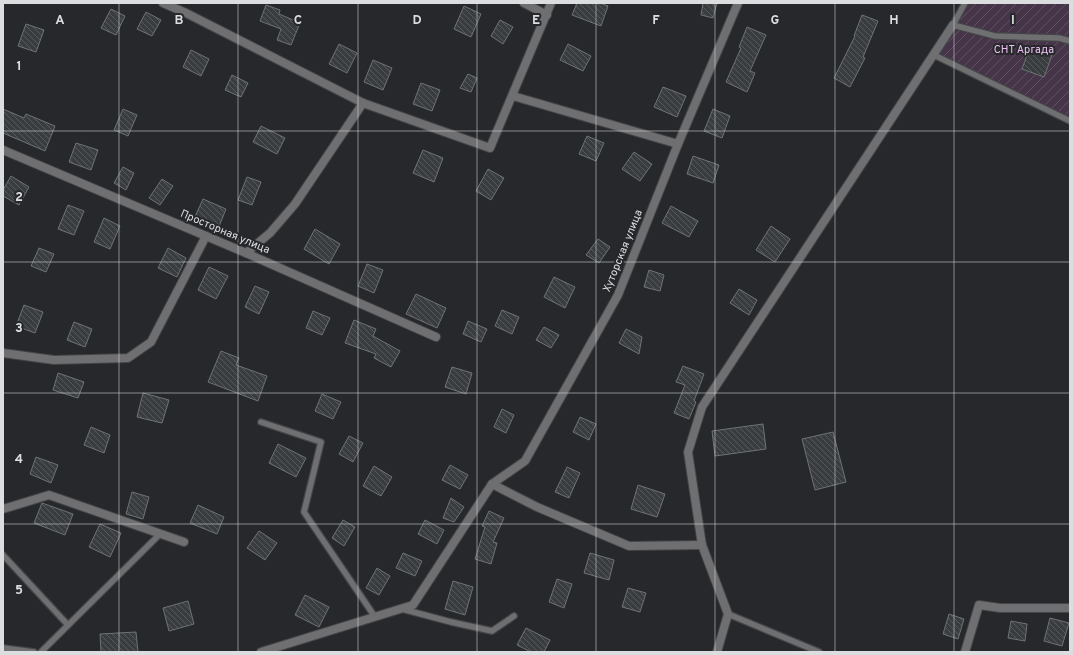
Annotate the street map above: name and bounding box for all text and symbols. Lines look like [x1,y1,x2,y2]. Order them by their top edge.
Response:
text: A [55,13,65,29]
text: B [175,13,184,29]
text: C [294,13,302,29]
text: D [412,13,422,29]
text: E [532,13,540,29]
text: F [652,13,660,29]
text: G [771,13,780,29]
text: H [889,13,899,29]
text: I [1011,13,1015,29]
park label: СНТ Аргада [994,43,1054,57]
text: 1 [16,59,22,75]
text: 2 [15,190,23,206]
street label: Просторная улица [178,207,272,257]
street label: Хуторская улица [600,207,646,294]
text: 3 [15,321,23,337]
text: 4 [15,452,23,468]
text: 5 [15,583,23,599]

